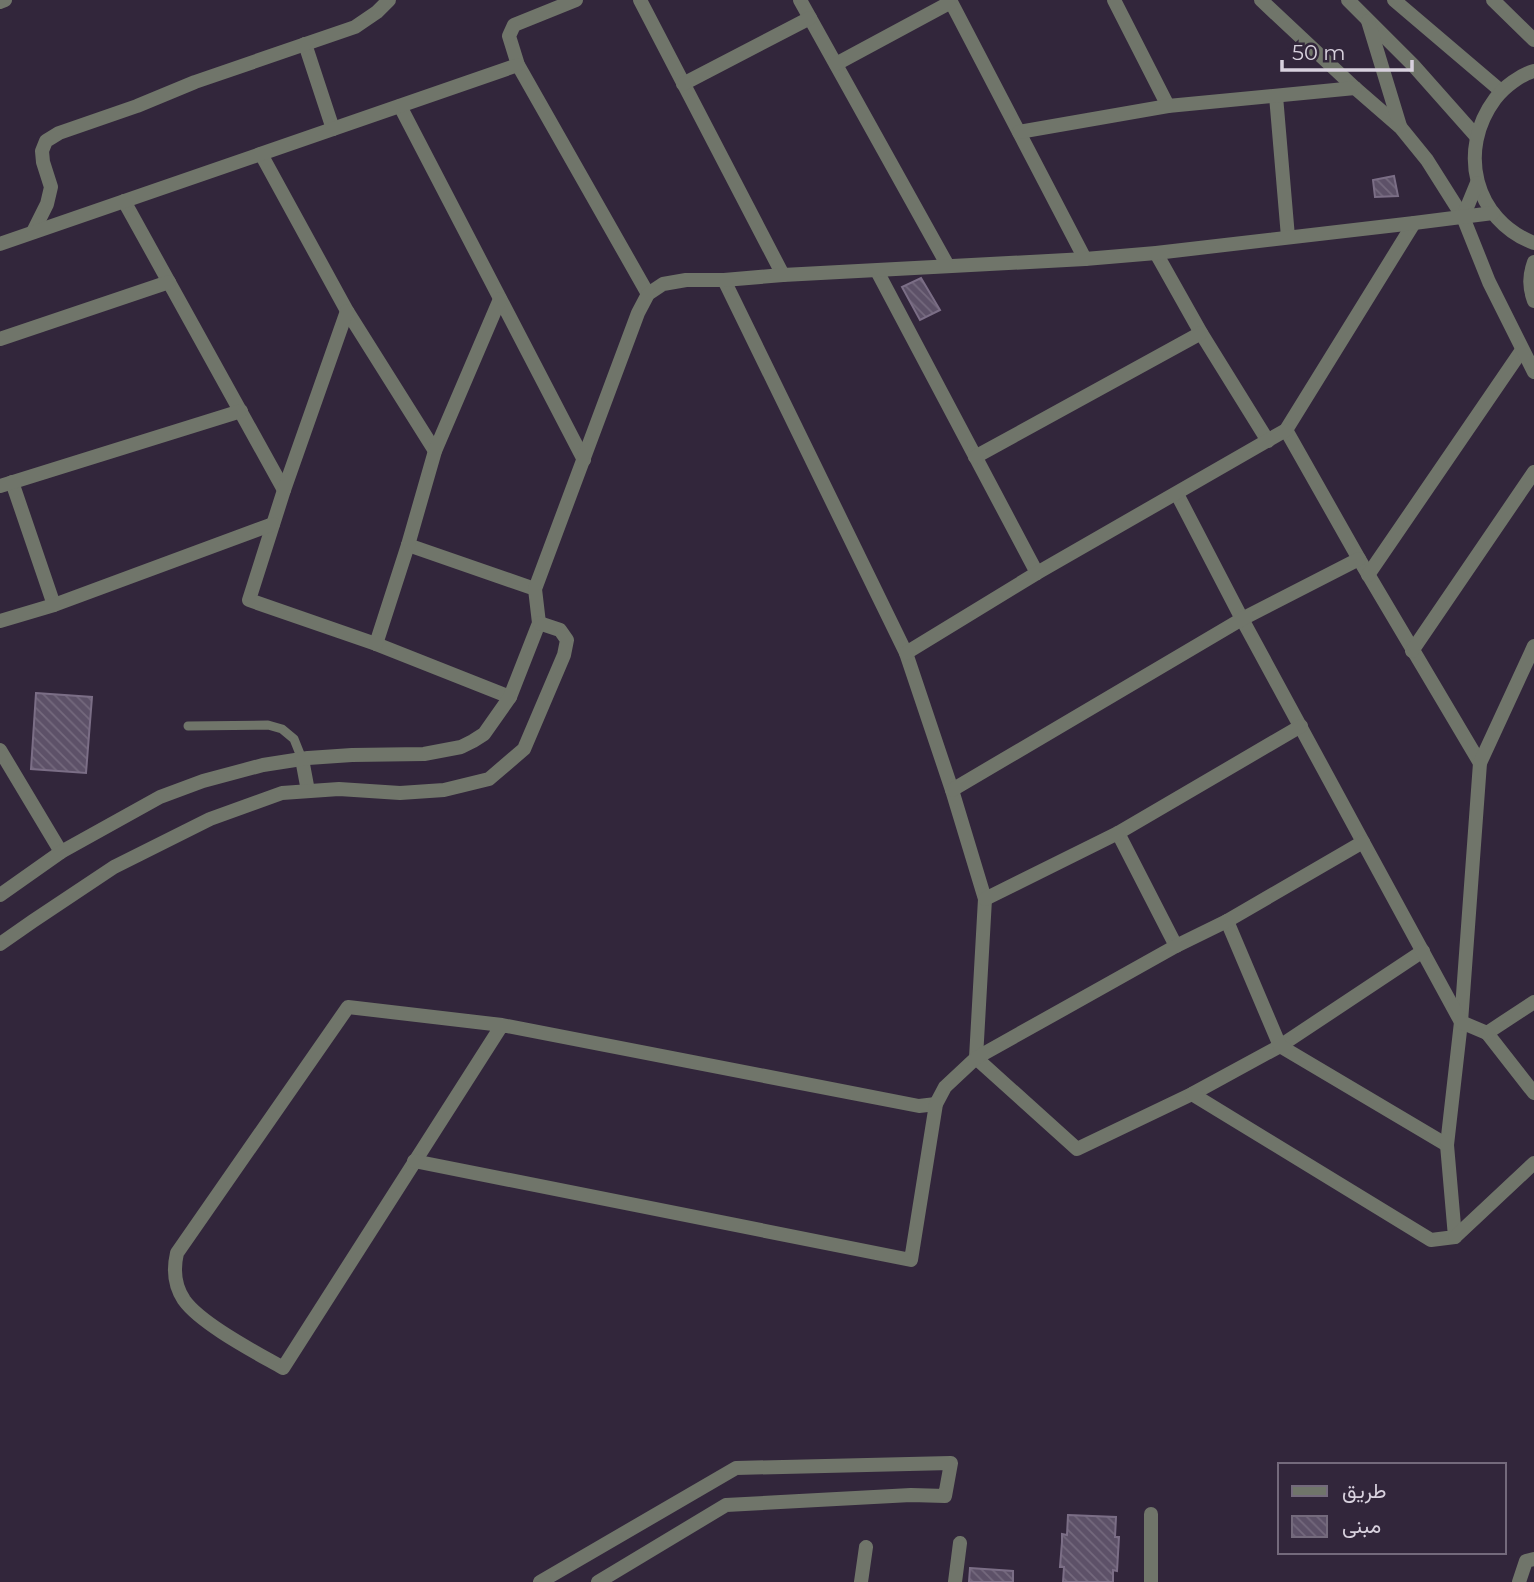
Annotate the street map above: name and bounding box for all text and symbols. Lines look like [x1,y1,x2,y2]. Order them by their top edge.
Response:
scale bar [1282,28,1412,72]
text: 50 m [1292,40,1346,65]
legend [1278,1463,1506,1554]
text: طريق [1342,1478,1387,1504]
text: مبنى [1342,1513,1381,1538]

